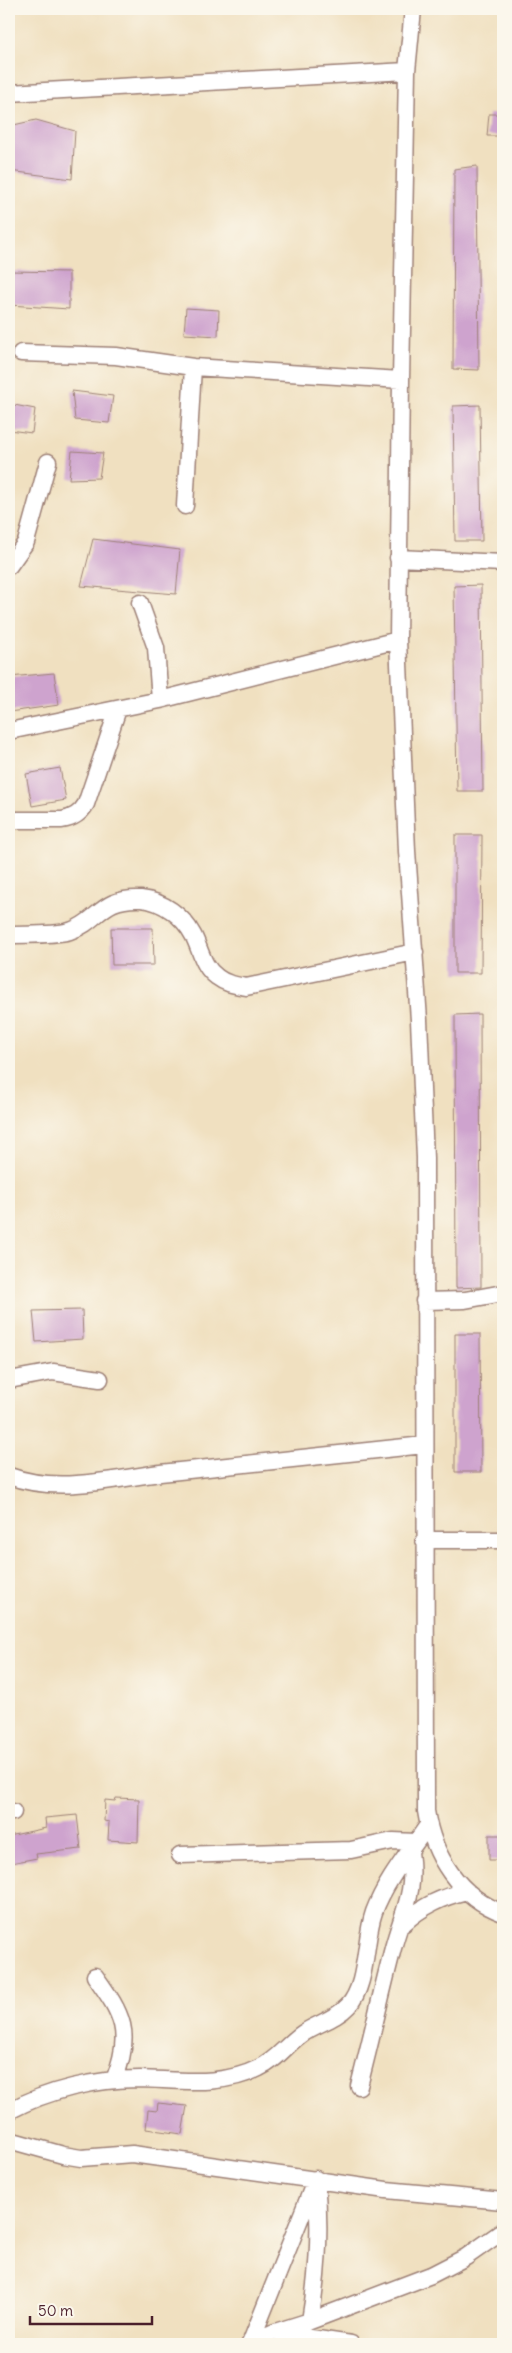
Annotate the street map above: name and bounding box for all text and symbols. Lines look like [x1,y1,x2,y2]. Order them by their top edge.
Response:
scale bar [30,2293,152,2325]
text: 50 m [38,2301,73,2320]

